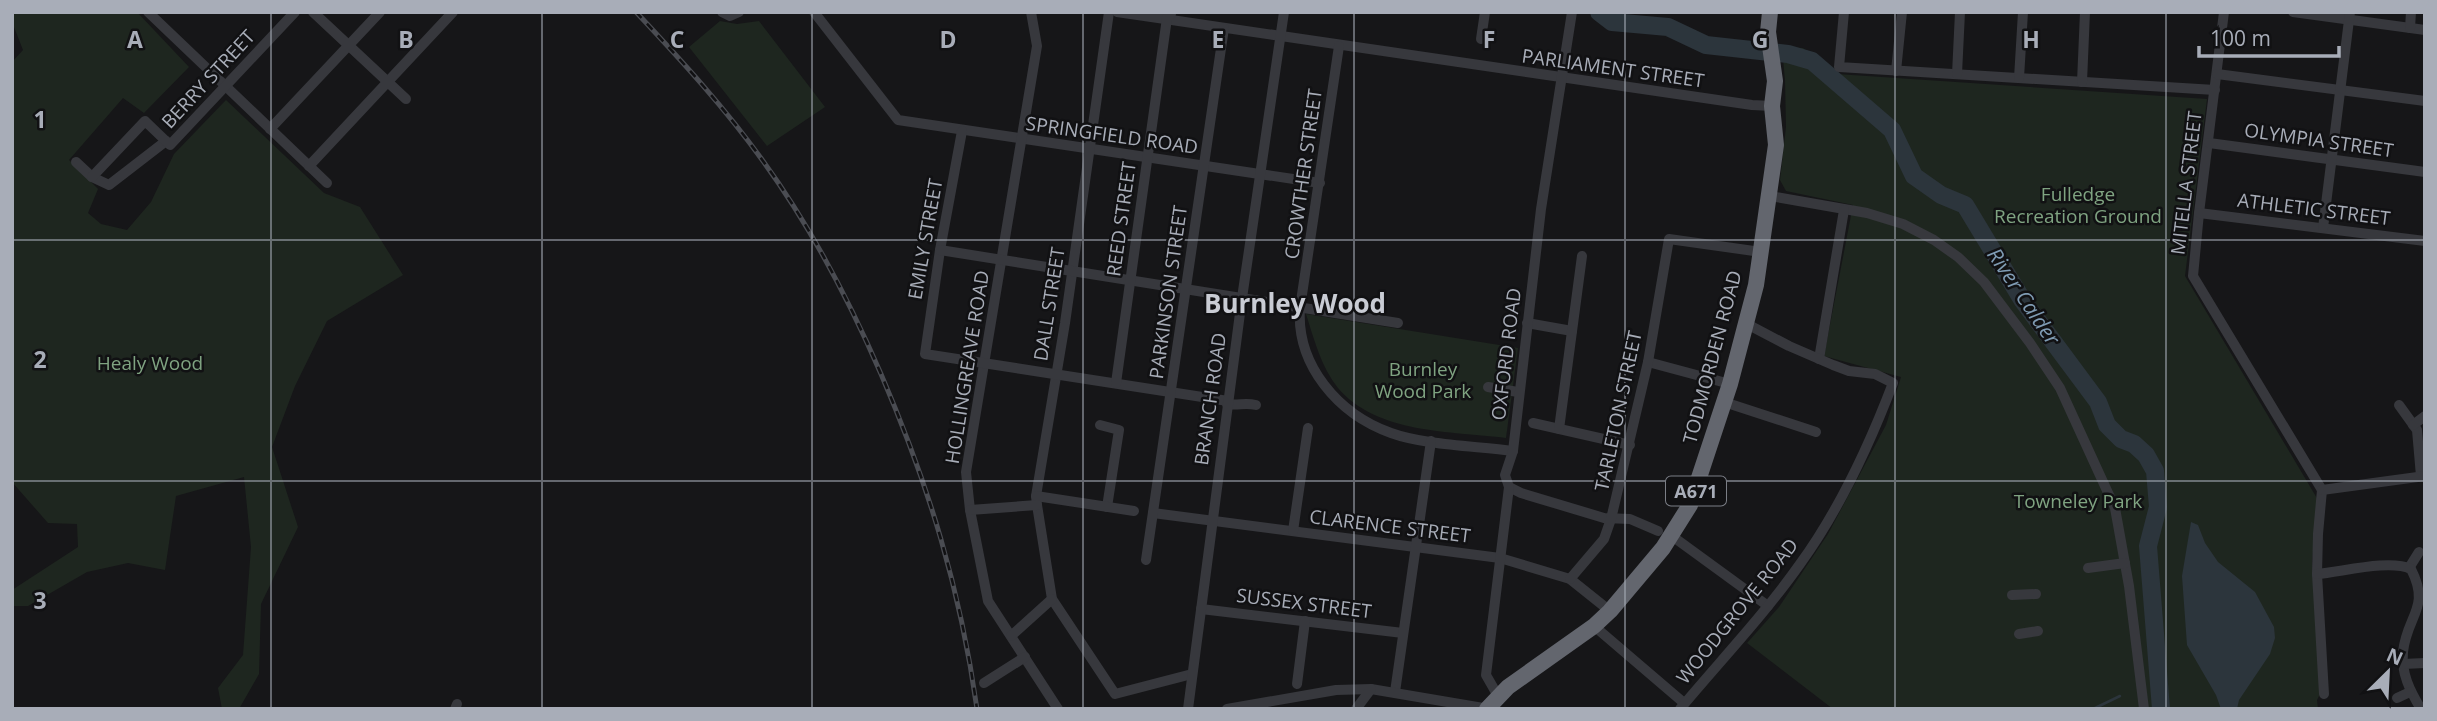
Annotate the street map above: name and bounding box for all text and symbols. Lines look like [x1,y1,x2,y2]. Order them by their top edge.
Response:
scale bar [2199,14,2339,58]
text: A [127,23,143,55]
text: B [398,23,414,55]
text: C [670,23,684,55]
text: D [939,23,957,55]
text: E [1212,23,1224,55]
text: F [1483,23,1495,55]
text: G [1752,23,1768,55]
text: H [2022,23,2040,55]
street label: BERRY STREET [156,24,261,134]
text: 100 m [2210,24,2271,52]
street label: PARLIAMENT STREET [1520,42,1706,94]
street label: CROWTHER STREET [1278,87,1328,261]
text: 1 [33,103,47,135]
street label: MITELLA STREET [2164,109,2208,256]
street label: SPRINGFIELD ROAD [1024,110,1200,160]
street label: OLYMPIA STREET [2243,117,2396,163]
street label: REED STREET [1100,159,1142,278]
street label: EMILY STREET [902,176,949,302]
park label: Fulledge Recreation Ground [1994,181,2162,229]
street label: ATHLETIC STREET [2236,187,2392,231]
street label: PARKINSON STREET [1143,203,1193,380]
water label: River Calder [1981,242,2067,351]
street label: DALL STREET [1027,245,1071,363]
street label: TODMORDEN ROAD [1676,267,1748,447]
street label: HOLLINGREAVE ROAD [939,268,995,466]
district label: Burnley Wood [1204,285,1386,321]
street label: OXFORD ROAD [1485,286,1527,422]
street label: TARLETON STREET [1588,328,1648,494]
street label: BRANCH ROAD [1188,331,1232,467]
text: 2 [33,343,47,375]
park label: Healy Wood [97,350,203,376]
park label: Burnley Wood Park [1375,356,1471,404]
road number: A671 [1666,476,1726,505]
park label: Towneley Park [2014,488,2142,514]
street label: CLARENCE STREET [1308,503,1473,549]
street label: WOODGROVE ROAD [1670,533,1804,689]
street label: SUSSEX STREET [1235,582,1373,624]
text: 3 [33,584,47,616]
north arrow [2353,637,2423,707]
text: N [2383,641,2407,671]

